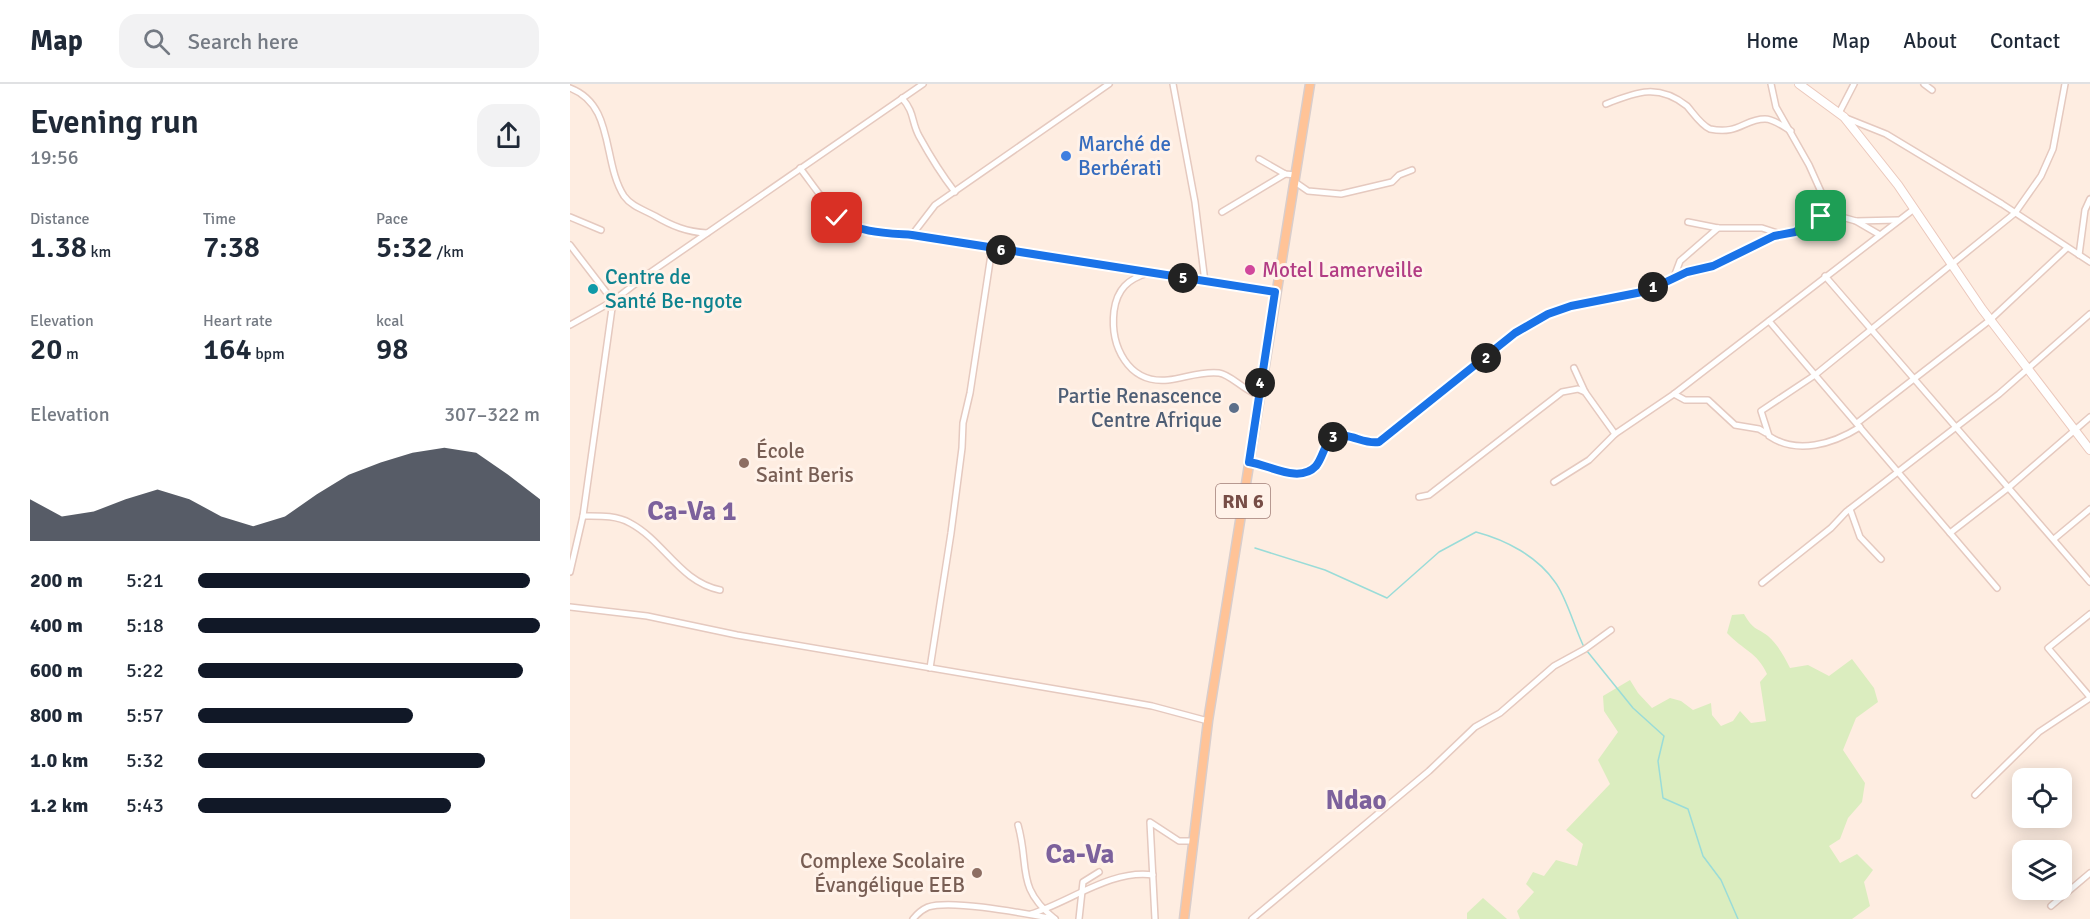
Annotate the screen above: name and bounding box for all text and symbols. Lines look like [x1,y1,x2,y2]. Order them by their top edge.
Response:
search box [119,14,539,68]
text: Map [30,24,83,58]
icon: search [140,25,173,58]
text: Search here [188,28,299,55]
text: Home [1746,28,1799,54]
text: Map [1832,28,1870,54]
text: About [1903,28,1957,54]
text: Contact [1990,28,2060,54]
text: Evening run [30,102,199,143]
button: share [477,104,540,167]
place label: Marché de Berbérati [1078,131,1171,181]
text: 19:56 [30,145,79,170]
marker: Marché de Berbérati [1059,149,1073,163]
pin [1795,190,1846,241]
pin [811,192,862,243]
icon: arrive [1804,199,1837,232]
icon: check [820,201,853,234]
text: Distance [30,209,90,229]
text: Time [203,209,236,229]
text: Pace [376,209,408,229]
text: 1.38 [30,229,87,266]
text: 7:38 [203,229,260,266]
text: 5:32 [376,229,433,266]
pin: 6 [986,235,1016,265]
text: 6 [997,240,1005,260]
text: km [87,242,111,262]
text: /km [433,242,464,262]
place label: Motel Lamerveille [1262,257,1423,283]
pin: 5 [1168,263,1198,293]
marker: Motel Lamerveille [1243,263,1257,277]
place label: Centre de Santé Be-ngote [605,264,743,314]
text: 5 [1179,268,1187,288]
pin: 1 [1638,272,1668,302]
text: 1 [1649,277,1657,297]
marker: Centre de Santé Be-ngote [586,282,600,296]
text: Elevation [30,311,94,331]
text: Heart rate [203,311,272,331]
text: kcal [376,311,404,331]
text: 20 [30,331,62,368]
text: 164 [203,331,252,368]
text: 98 [376,331,408,368]
pin: 2 [1471,343,1501,373]
text: m [62,344,79,364]
text: bpm [252,344,285,364]
text: 2 [1482,348,1490,368]
pin: 4 [1245,368,1275,398]
text: 4 [1256,373,1264,393]
place label: Partie Renascence Centre Afrique [1057,383,1222,433]
marker: Partie Renascence Centre Afrique [1227,401,1241,415]
text: Elevation [30,402,110,427]
text: 307–322 m [444,402,540,427]
pin: 3 [1318,422,1348,452]
text: 3 [1329,427,1337,447]
place label: École Saint Beris [756,438,854,488]
marker: École Saint Beris [737,456,751,470]
road number: RN 6 [1216,484,1270,518]
district label: Ca-Va 1 [647,495,737,528]
text: 200 m [30,568,83,593]
text: 5:21 [126,568,164,593]
text: 400 m [30,613,83,638]
text: 5:18 [126,613,164,638]
text: 600 m [30,658,83,683]
text: 5:22 [126,658,164,683]
text: 800 m [30,703,83,728]
text: 5:57 [126,703,164,728]
text: 1.0 km [30,748,88,773]
text: 5:32 [126,748,164,773]
map controls [2012,768,2072,900]
button: locate [2012,768,2072,828]
district label: Ndao [1325,784,1387,817]
text: 1.2 km [30,793,88,818]
text: 5:43 [126,793,164,818]
district label: Ca-Va [1046,838,1115,871]
button: layers [2012,840,2072,900]
place label: Complexe Scolaire Évangélique EEB [800,848,965,898]
marker: Complexe Scolaire Évangélique EEB [970,866,984,880]

